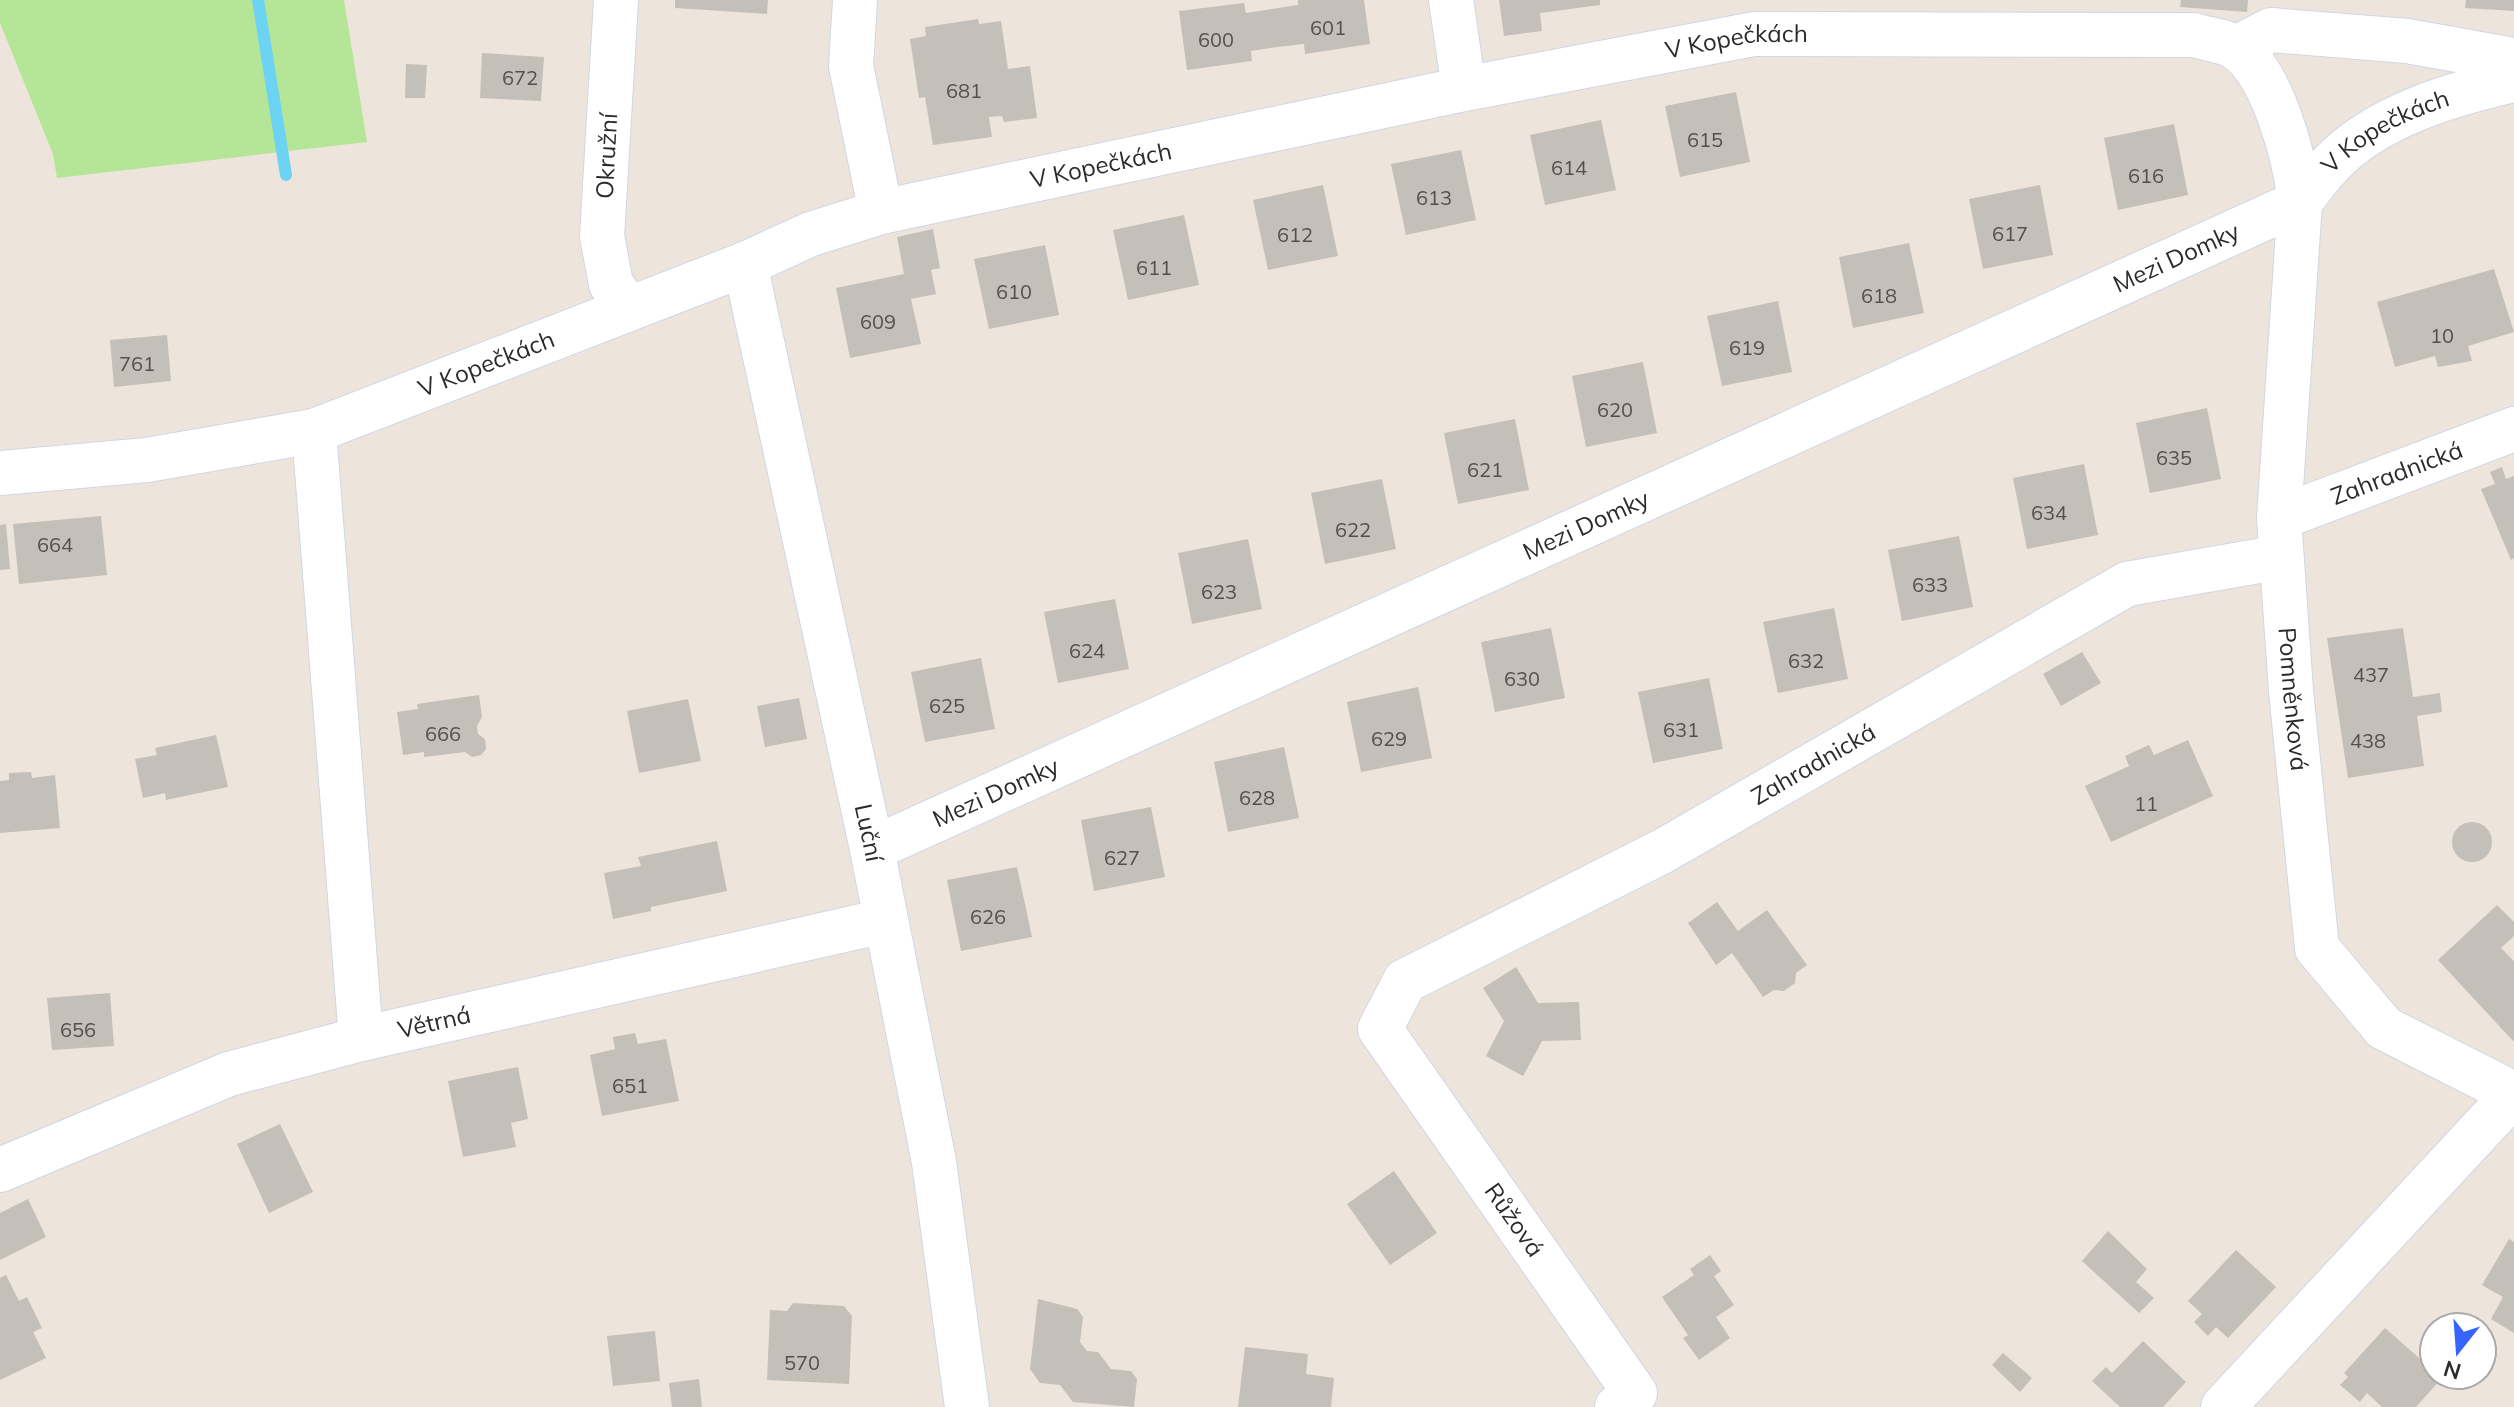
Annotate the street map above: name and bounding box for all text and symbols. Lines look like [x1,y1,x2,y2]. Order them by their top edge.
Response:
house number: 601 [1310,15,1346,40]
street label: V Kopečkách [1663,18,1808,65]
house number: 600 [1198,27,1234,52]
house number: 672 [502,65,538,90]
house number: 681 [946,78,982,103]
street label: V Kopečkách [2314,82,2453,179]
street label: Okružní [589,111,623,200]
house number: 615 [1687,127,1723,152]
street label: V Kopečkách [1027,135,1174,194]
house number: 614 [1551,155,1587,180]
house number: 616 [2128,163,2164,188]
house number: 613 [1416,185,1452,210]
street label: Mezi Domky [2108,215,2244,299]
house number: 617 [1992,221,2028,246]
house number: 612 [1277,222,1313,247]
house number: 611 [1136,255,1172,280]
house number: 610 [996,279,1032,304]
house number: 618 [1861,283,1897,308]
house number: 609 [860,309,896,334]
street label: V Kopečkách [414,323,559,403]
house number: 10 [2430,323,2454,348]
house number: 619 [1729,335,1765,360]
house number: 761 [119,351,155,376]
house number: 620 [1597,397,1633,422]
street label: Zahradnická [2326,434,2467,511]
house number: 635 [2156,445,2192,470]
house number: 621 [1467,457,1503,482]
street label: Mezi Domky [1518,483,1654,566]
house number: 634 [2031,500,2067,525]
house number: 622 [1335,517,1371,542]
house number: 664 [37,532,73,557]
house number: 633 [1912,572,1948,597]
house number: 623 [1201,579,1237,604]
street label: Pomněnková [2273,626,2315,772]
house number: 624 [1069,638,1105,663]
house number: 632 [1788,648,1824,673]
house number: 437 [2353,662,2389,687]
house number: 630 [1504,666,1540,691]
house number: 625 [929,693,965,718]
street label: Zahradnická [1746,716,1881,811]
house number: 631 [1663,717,1699,742]
house number: 666 [425,721,461,746]
house number: 629 [1371,726,1407,751]
house number: 438 [2350,728,2386,753]
street label: Mezi Domky [928,750,1064,834]
house number: 628 [1239,785,1275,810]
house number: 11 [2134,791,2158,816]
street label: Luční [849,801,890,865]
house number: 627 [1104,845,1140,870]
house number: 626 [970,904,1006,929]
street label: Větrná [395,999,473,1044]
house number: 656 [60,1017,96,1042]
house number: 651 [612,1073,648,1098]
street label: Růžová [1479,1177,1551,1262]
north arrow [2418,1311,2498,1391]
house number: 570 [784,1350,820,1375]
text: N [2440,1354,2464,1386]

